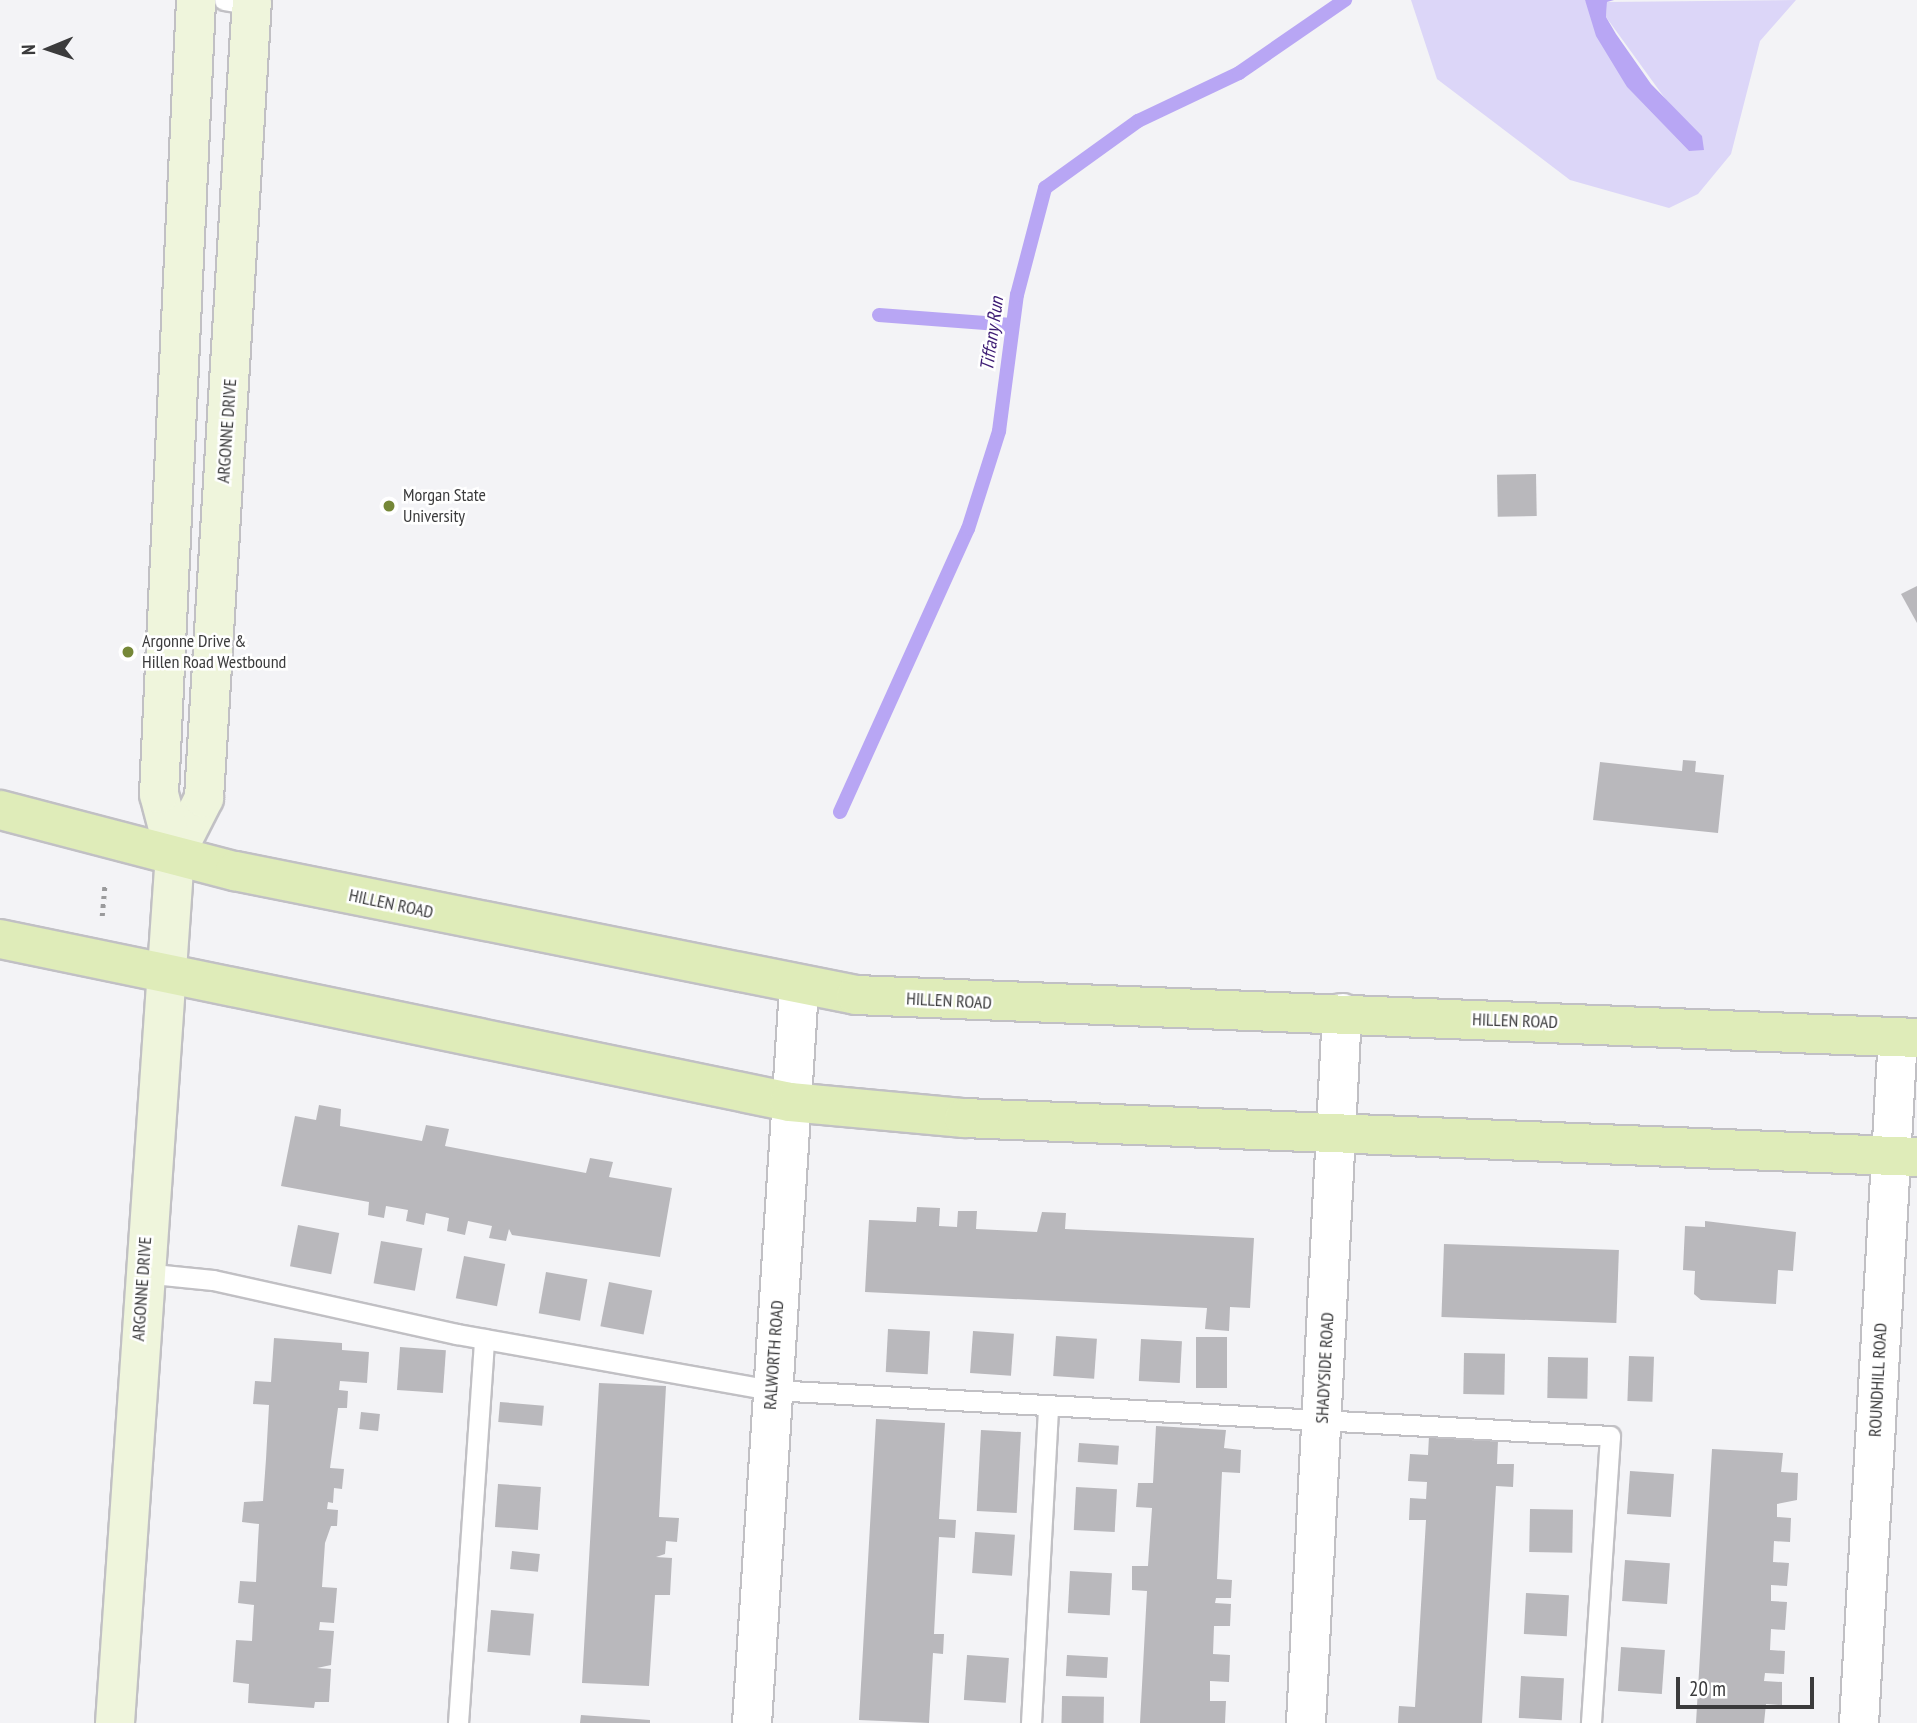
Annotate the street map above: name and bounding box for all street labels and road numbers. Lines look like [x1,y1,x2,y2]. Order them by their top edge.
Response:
street label: ARGONNE DRIVE [213,378,241,484]
street label: HILLEN ROAD [347,885,435,923]
street label: HILLEN ROAD [906,988,992,1014]
street label: HILLEN ROAD [1472,1009,1558,1033]
street label: ARGONNE DRIVE [128,1236,156,1342]
street label: RALWORTH ROAD [759,1300,789,1410]
street label: SHADYSIDE ROAD [1311,1312,1339,1424]
street label: ROUNDHILL ROAD [1864,1322,1892,1438]

